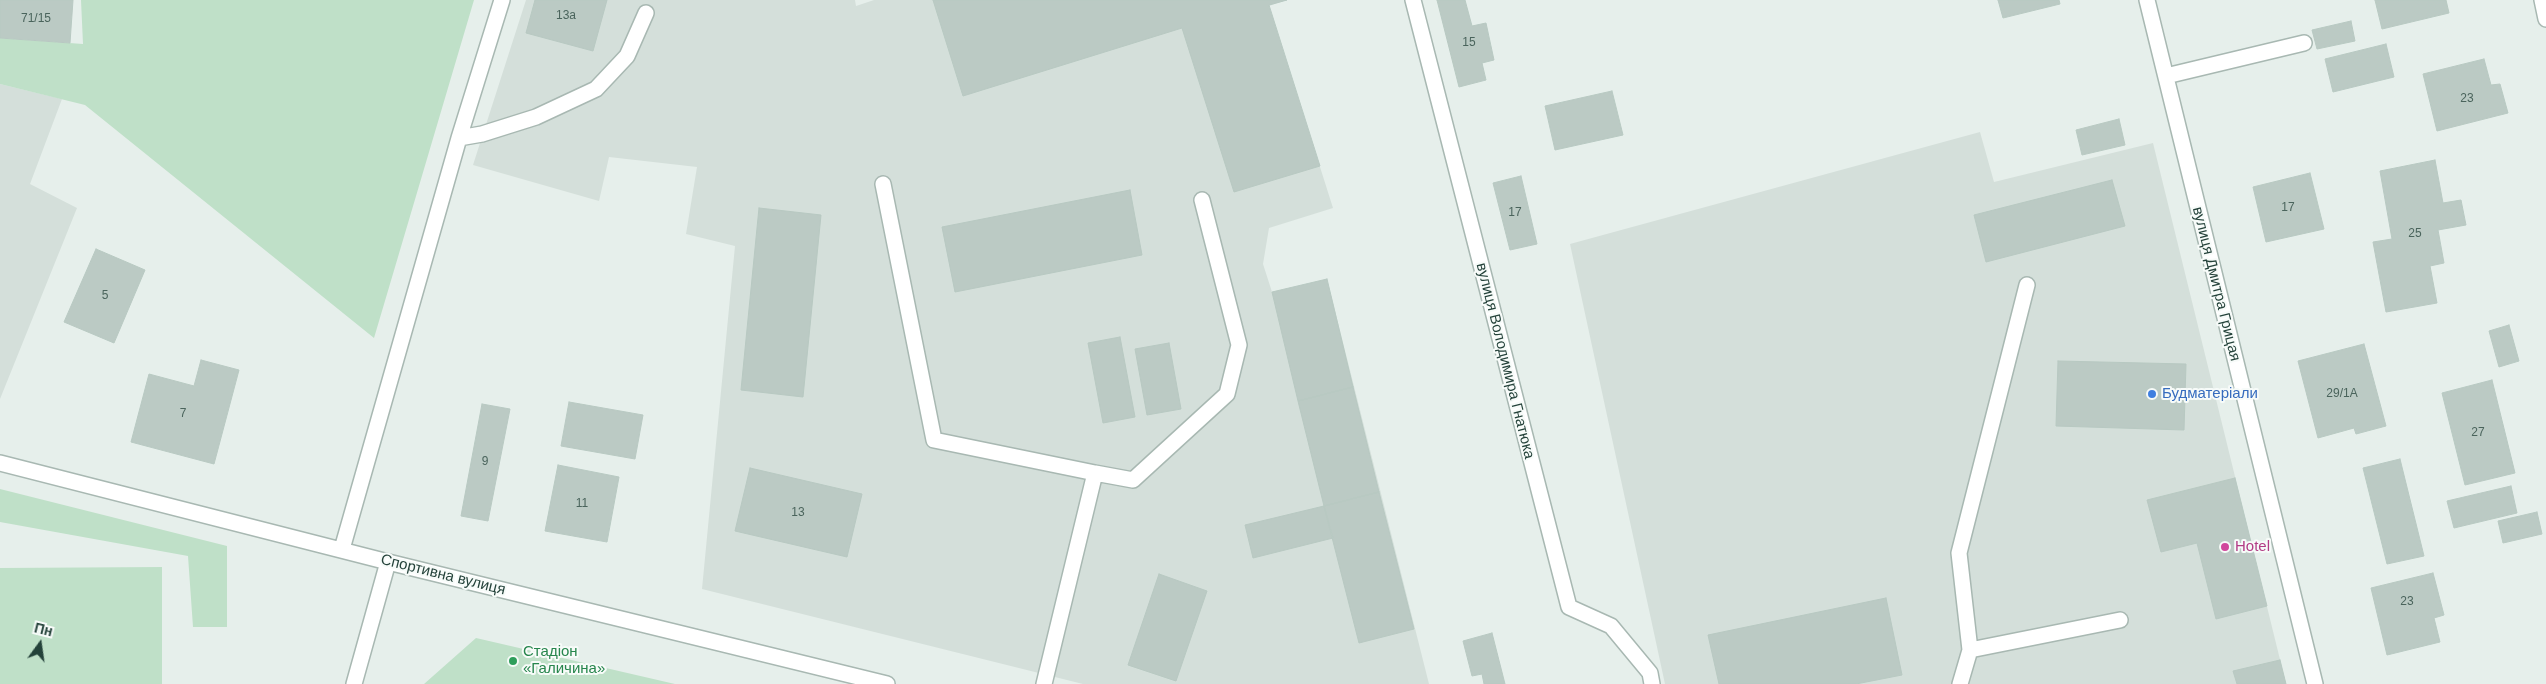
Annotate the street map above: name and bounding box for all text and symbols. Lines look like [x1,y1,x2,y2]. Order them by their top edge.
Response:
house number: 13а [556,9,576,23]
house number: 71/15 [21,12,51,26]
house number: 15 [1462,36,1476,50]
house number: 23 [2460,92,2474,106]
house number: 17 [2281,201,2295,215]
street label: вулиця Дмитра Грицая [2188,205,2244,363]
house number: 17 [1508,206,1522,220]
house number: 25 [2408,227,2422,241]
street label: вулиця Володимира Гнатюка [1472,261,1538,461]
house number: 5 [102,289,108,303]
place label: Будматеріали [2162,385,2258,403]
house number: 29/1А [2326,387,2358,401]
marker: Будматеріали [2146,388,2158,400]
house number: 7 [180,407,186,421]
house number: 27 [2471,426,2485,440]
house number: 9 [482,455,488,469]
house number: 11 [576,497,588,511]
house number: 13 [791,506,805,520]
place label: Hotel [2235,538,2270,556]
marker: Hotel [2219,541,2231,553]
street label: Спортивна вулиця [379,551,507,599]
house number: 23 [2400,595,2414,609]
north arrow [15,619,65,669]
text: Пн [33,619,55,639]
place label: Стадіон «Галичина» [523,643,605,678]
marker: Стадіон «Галичина» [507,655,519,667]

